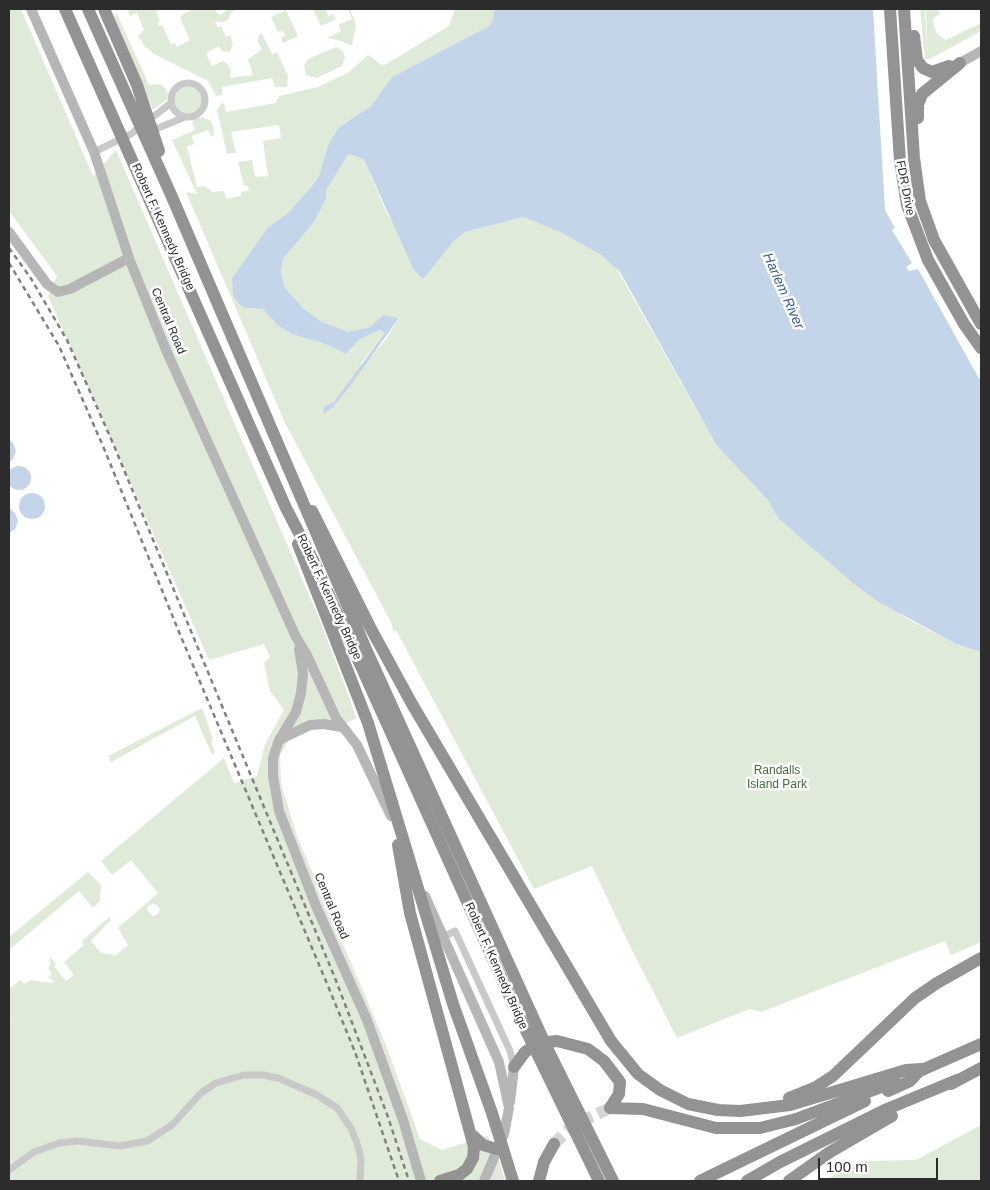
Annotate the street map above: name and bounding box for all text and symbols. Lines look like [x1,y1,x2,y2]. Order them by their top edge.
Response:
street label: FDR Drive [893,159,917,217]
street label: Robert F. Kennedy Bridge [128,161,198,293]
water label: Harlem River [759,250,807,332]
street label: Central Road [148,286,188,356]
street label: Robert F. Kennedy Bridge [293,532,365,662]
park label: Randalls Island Park [747,764,807,792]
street label: Central Road [311,871,351,941]
street label: Robert F. Kennedy Bridge [461,900,531,1032]
scale bar [820,1148,940,1180]
text: 100 m [826,1158,868,1175]

